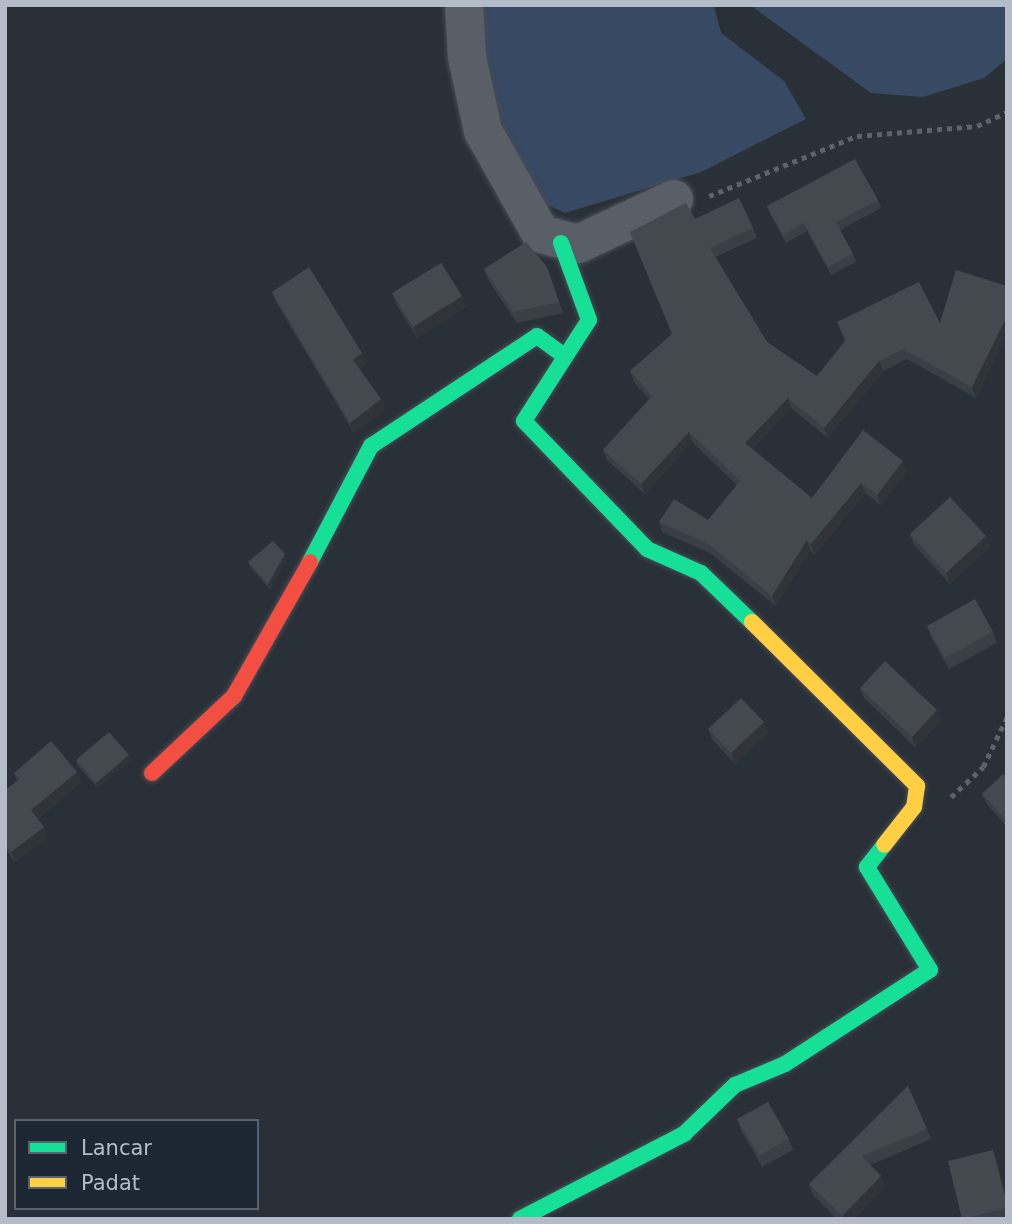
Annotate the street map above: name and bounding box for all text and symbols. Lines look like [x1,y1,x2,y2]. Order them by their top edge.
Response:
legend [14,1119,259,1210]
text: Lancar [81,1136,152,1160]
text: Padat [81,1171,140,1195]

